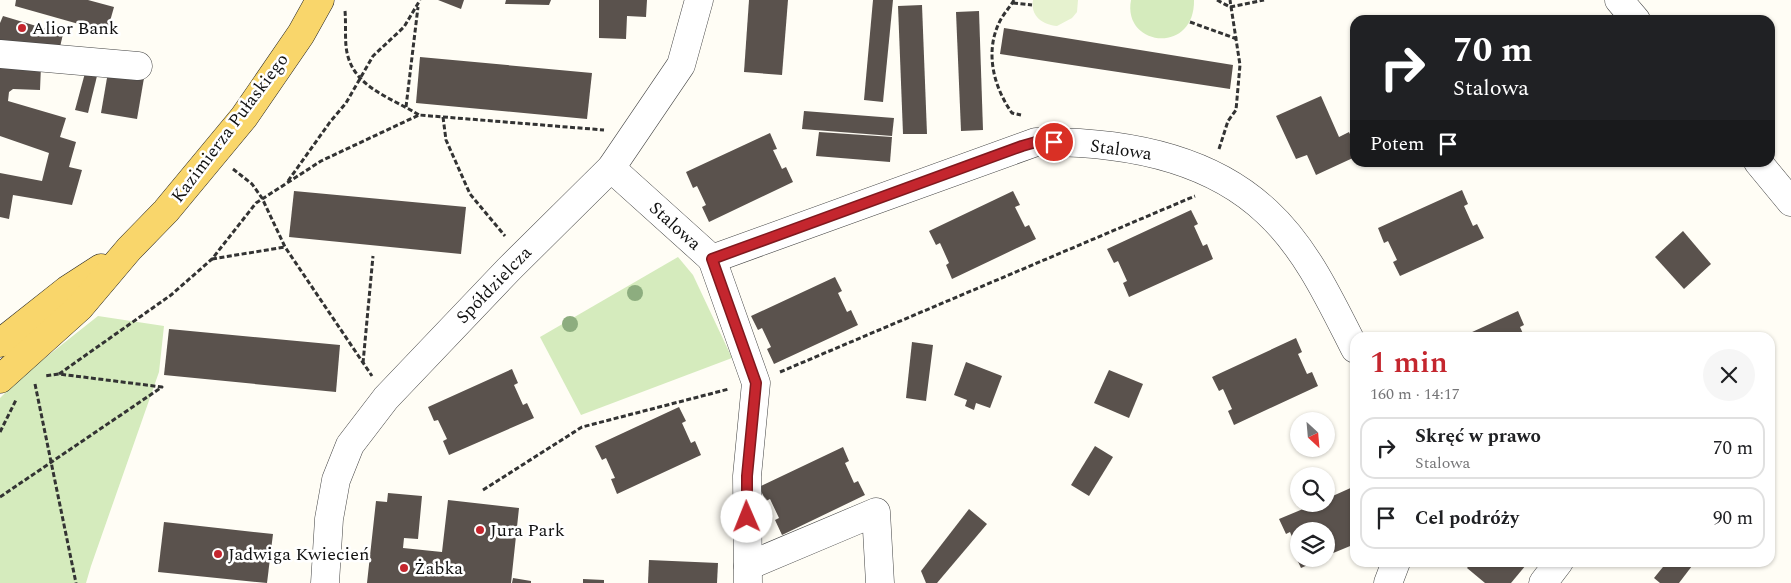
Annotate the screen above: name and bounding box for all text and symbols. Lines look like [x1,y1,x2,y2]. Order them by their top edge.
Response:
place label: Alior Bank [32,15,119,42]
marker: Alior Bank [16,22,28,34]
text: 70 m [1453,24,1533,77]
icon: right [1370,35,1435,100]
street label: Kazimierza Pułaskiego [165,48,295,208]
text: Stalowa [1453,72,1529,105]
pin [1033,121,1075,163]
icon: arrive [1040,128,1068,156]
text: Potem [1370,130,1424,159]
icon: arrive [1434,130,1462,158]
street label: Stalowa [1088,132,1154,168]
street label: Stalowa [643,195,707,257]
street label: Spółdzielcza [450,240,538,330]
text: 1 min [1370,340,1448,386]
button: close [1703,349,1755,401]
text: 160 m · 14:17 [1370,382,1460,406]
north arrow [1290,412,1335,458]
map controls [1290,412,1335,567]
text: Skręć w prawo [1415,422,1541,451]
icon: right [1372,434,1400,462]
text: 70 m [1713,434,1753,463]
text: Stalowa [1415,451,1470,475]
button: search [1290,467,1335,512]
position arrow [720,490,772,542]
icon: arrive [1372,504,1400,532]
text: Cel podróży [1415,504,1519,533]
text: 90 m [1713,504,1753,533]
place label: Jura Park [490,517,565,544]
button: layers [1290,522,1335,567]
marker: Jura Park [474,524,486,536]
place label: Jadwiga Kwiecień [228,541,369,568]
marker: Jadwiga Kwiecień [212,548,224,560]
place label: Żabka [414,555,463,582]
marker: Żabka [398,562,410,574]

